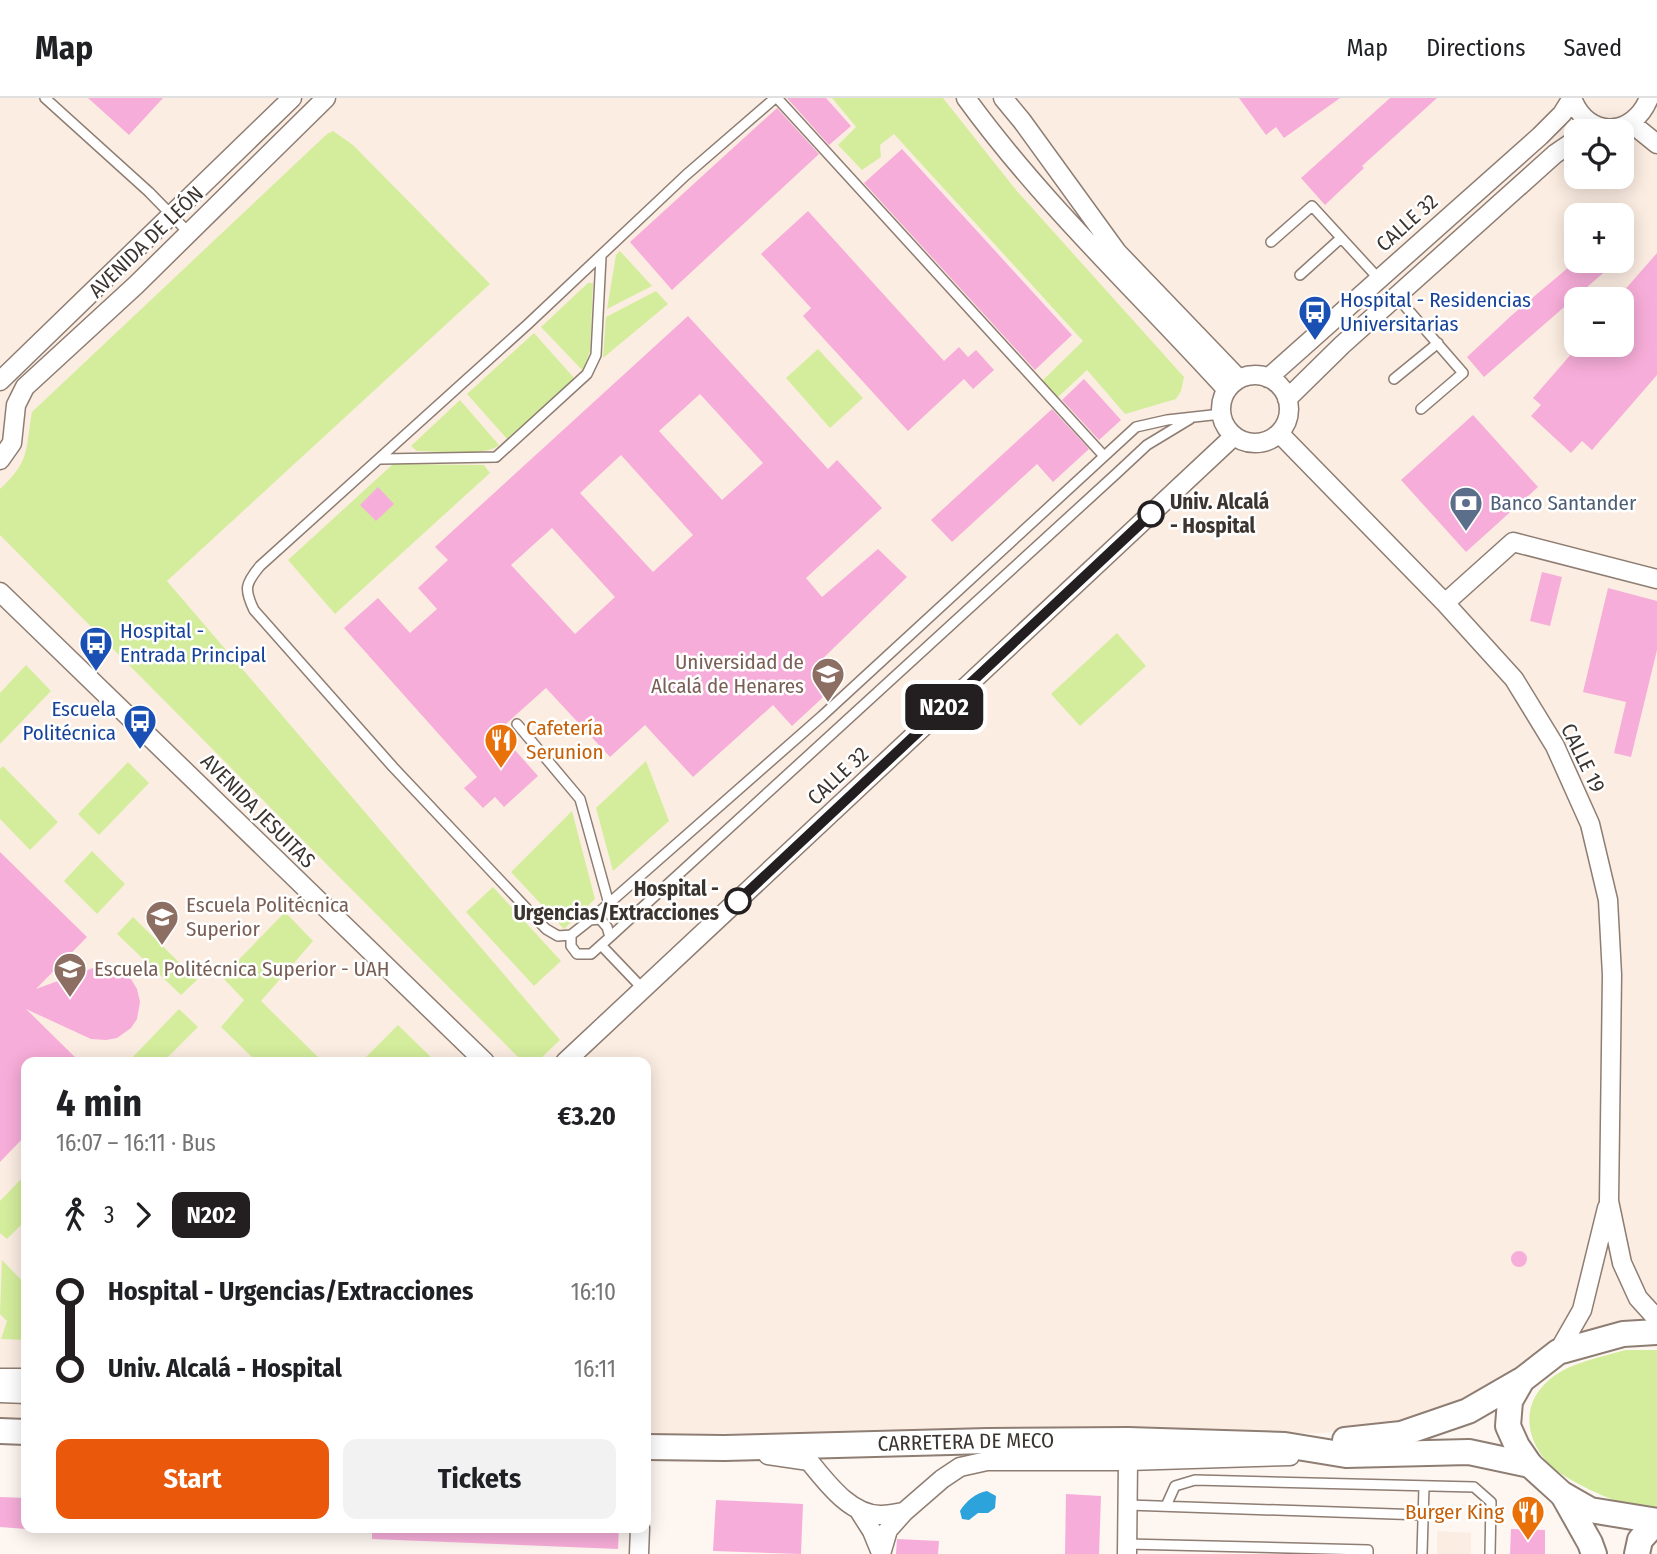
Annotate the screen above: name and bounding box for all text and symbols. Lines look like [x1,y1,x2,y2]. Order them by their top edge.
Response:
text: Map [35,28,93,68]
text: Map [1347,34,1388,62]
text: Directions [1426,34,1525,62]
text: Saved [1563,34,1622,62]
map controls [1564,119,1634,357]
button: locate [1564,119,1634,189]
street label: AVENIDA DE LEÓN [83,181,209,303]
street label: CALLE 32 [1371,189,1443,257]
button: + [1564,203,1634,273]
place label: Hospital - Residencias Universitarias [1340,287,1531,337]
button: − [1564,287,1634,357]
bus stop icon: Hospital - Residencias Universitarias [1296,293,1334,342]
bank icon: Banco Santander [1447,484,1485,533]
place label: Univ. Alcalá - Hospital [1170,489,1269,539]
place label: Banco Santander [1490,490,1637,516]
marker: Univ. Alcalá - Hospital [1138,501,1164,527]
place label: Hospital - Entrada Principal [120,618,267,668]
bus stop icon: Hospital - Entrada Principal [77,624,115,673]
place label: Universidad de Alcalá de Henares [651,649,804,699]
school or university icon: Universidad de Alcalá de Henares [809,655,847,704]
line badge: N202 [895,684,993,730]
text: N202 [919,693,969,721]
place label: Escuela Politécnica [22,696,116,746]
bus stop icon: Escuela Politécnica [121,702,159,751]
place label: Cafetería Serunion [526,715,604,765]
street label: CALLE 19 [1555,719,1611,797]
restaurant icon: Cafetería Serunion [482,721,520,770]
street label: CALLE 32 [802,741,874,811]
street label: AVENIDA JESUITAS [195,748,321,874]
place label: Hospital - Urgencias/Extracciones [514,876,719,926]
marker: Hospital - Urgencias/Extracciones [725,888,751,914]
place label: Escuela Politécnica Superior [186,892,349,942]
school or university icon: Escuela Politécnica Superior [143,898,181,947]
school or university icon: Escuela Politécnica Superior - UAH [51,950,89,999]
place label: Escuela Politécnica Superior - UAH [94,956,390,982]
text: 4 min [56,1080,142,1126]
text: €3.20 [558,1101,616,1132]
text: 16:07 – 16:11 · Bus [56,1129,216,1157]
icon: walk [56,1196,94,1234]
icon: forward [124,1196,162,1234]
text: 3 [104,1201,114,1229]
text: N202 [186,1201,236,1229]
text: Hospital - Urgencias/Extracciones [108,1276,473,1307]
text: 16:10 [571,1278,616,1306]
text: Univ. Alcalá - Hospital [108,1353,342,1384]
text: 16:11 [574,1355,616,1383]
street label: CARRETERA DE MECO [877,1428,1054,1457]
button: Start [56,1439,329,1519]
button: Tickets [343,1439,616,1519]
restaurant icon: Burger King [1509,1493,1547,1542]
place label: Burger King [1405,1499,1504,1525]

